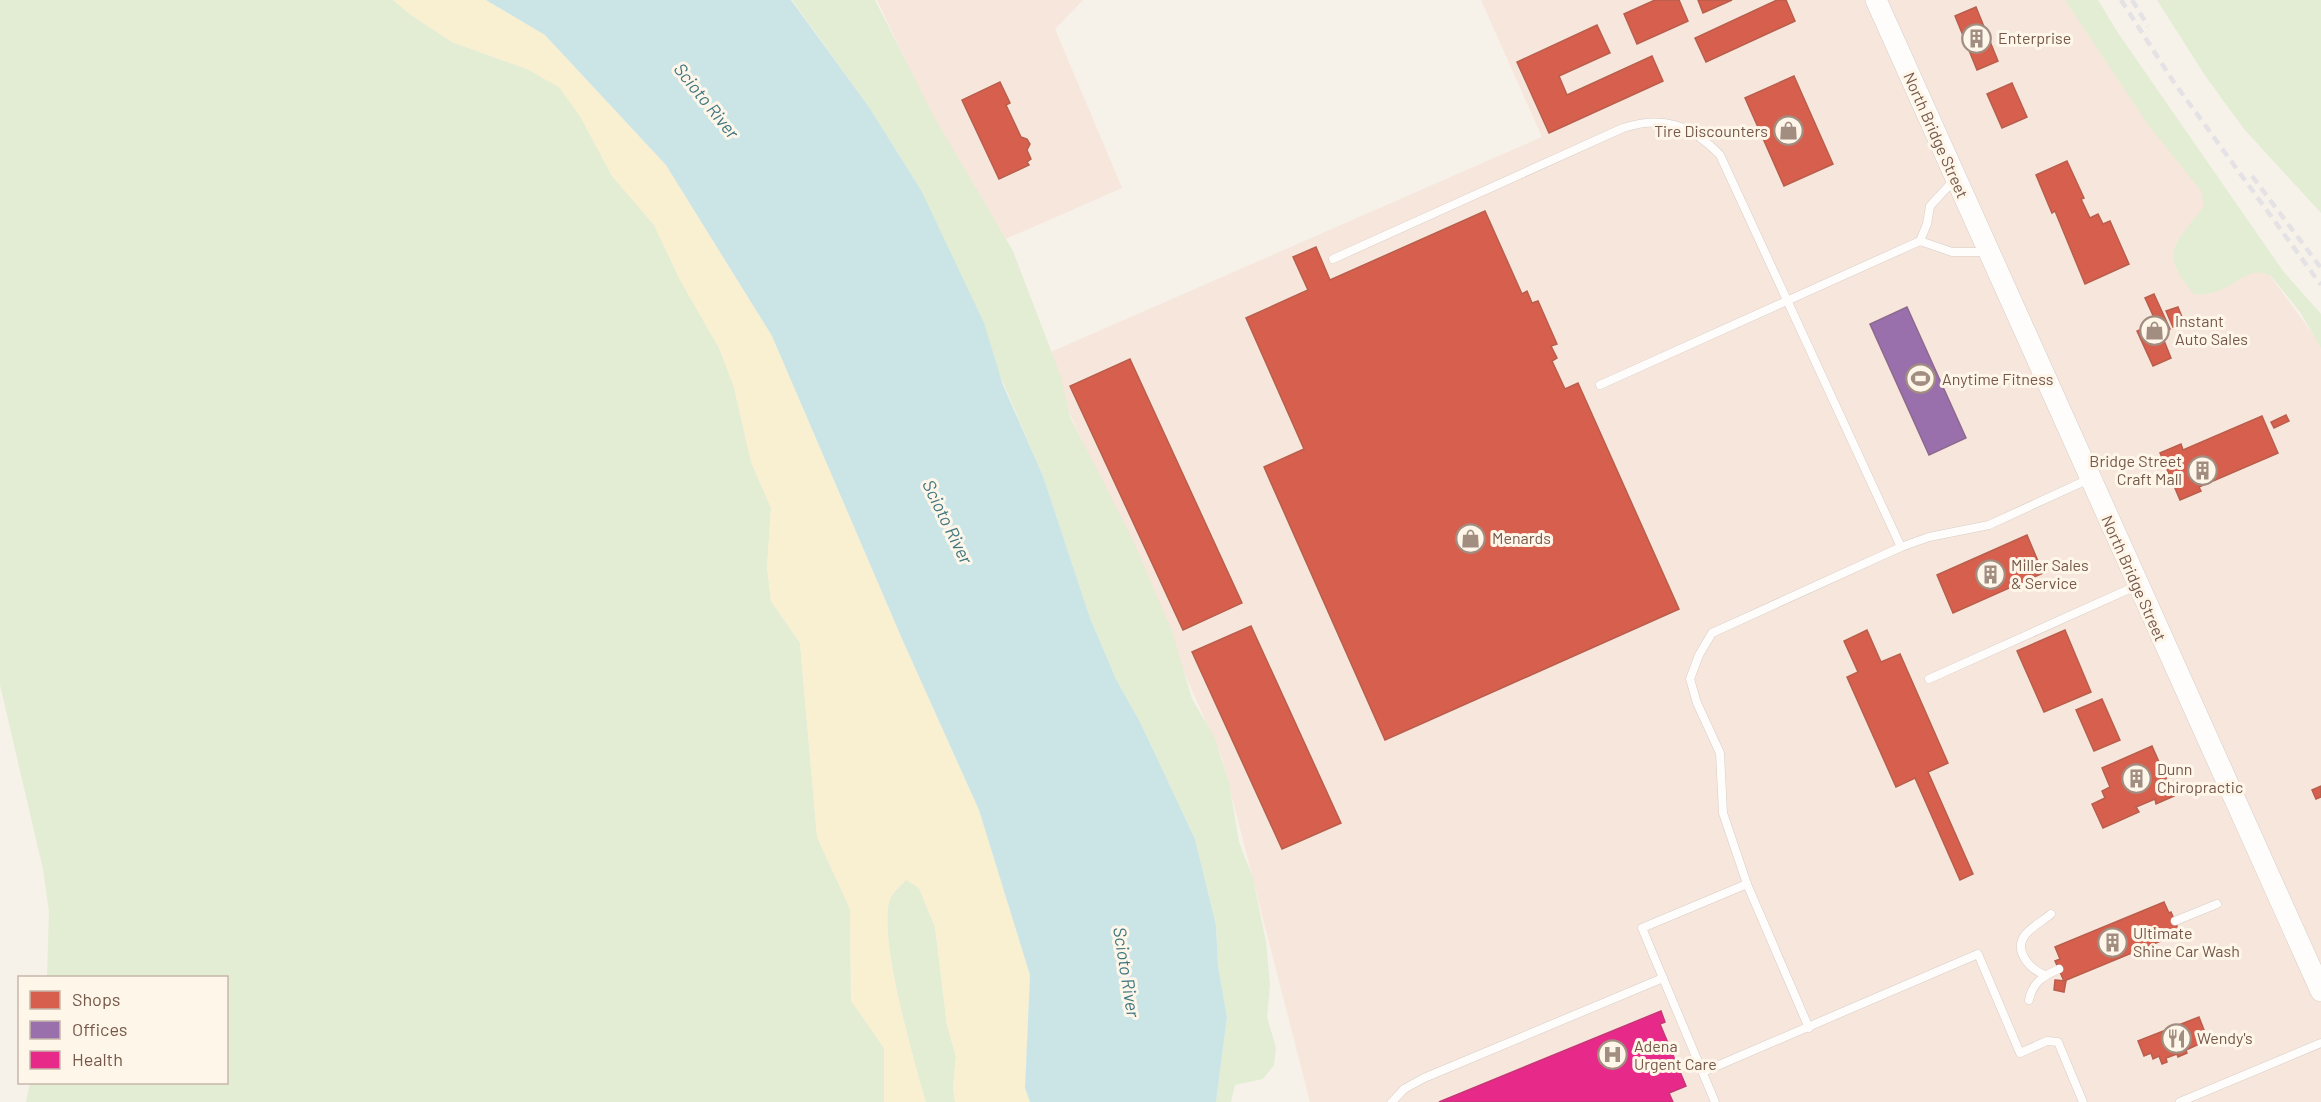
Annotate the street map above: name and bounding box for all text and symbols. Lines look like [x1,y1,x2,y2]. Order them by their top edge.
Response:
building icon: Enterprise [1961,22,1993,54]
place label: Enterprise [1998,28,2071,47]
water label: Scioto River [670,58,744,143]
street label: North Bridge Street [1900,69,1973,201]
shop icon: Tire Discounters [1773,115,1805,147]
place label: Tire Discounters [1654,121,1768,140]
place label: Instant Auto Sales [2175,311,2248,348]
shop icon: Instant Auto Sales [2138,314,2170,346]
sports icon: Anytime Fitness [1905,363,1937,395]
place label: Anytime Fitness [1942,369,2053,388]
place label: Bridge Street Craft Mall [2089,451,2182,488]
building icon: Bridge Street Craft Mall [2187,454,2219,486]
water label: Scioto River [918,476,978,568]
street label: North Bridge Street [2098,512,2171,644]
shop icon: Menards [1455,522,1487,554]
place label: Menards [1492,528,1551,547]
place label: Miller Sales & Service [2011,555,2089,592]
building icon: Miller Sales & Service [1974,558,2006,590]
place label: Dunn Chiropractic [2157,759,2243,796]
building icon: Dunn Chiropractic [2120,762,2152,794]
place label: Ultimate Shine Car Wash [2133,923,2240,960]
water label: Scioto River [1109,925,1145,1019]
building icon: Ultimate Shine Car Wash [2096,926,2128,958]
legend [18,976,228,1084]
text: Shops [72,988,121,1010]
text: Offices [72,1018,128,1040]
restaurant icon: Wendy's [2160,1022,2192,1054]
place label: Wendy's [2197,1028,2253,1047]
place label: Adena Urgent Care [1634,1036,1717,1073]
hospital icon: Adena Urgent Care [1597,1039,1629,1071]
text: Health [72,1048,123,1070]

